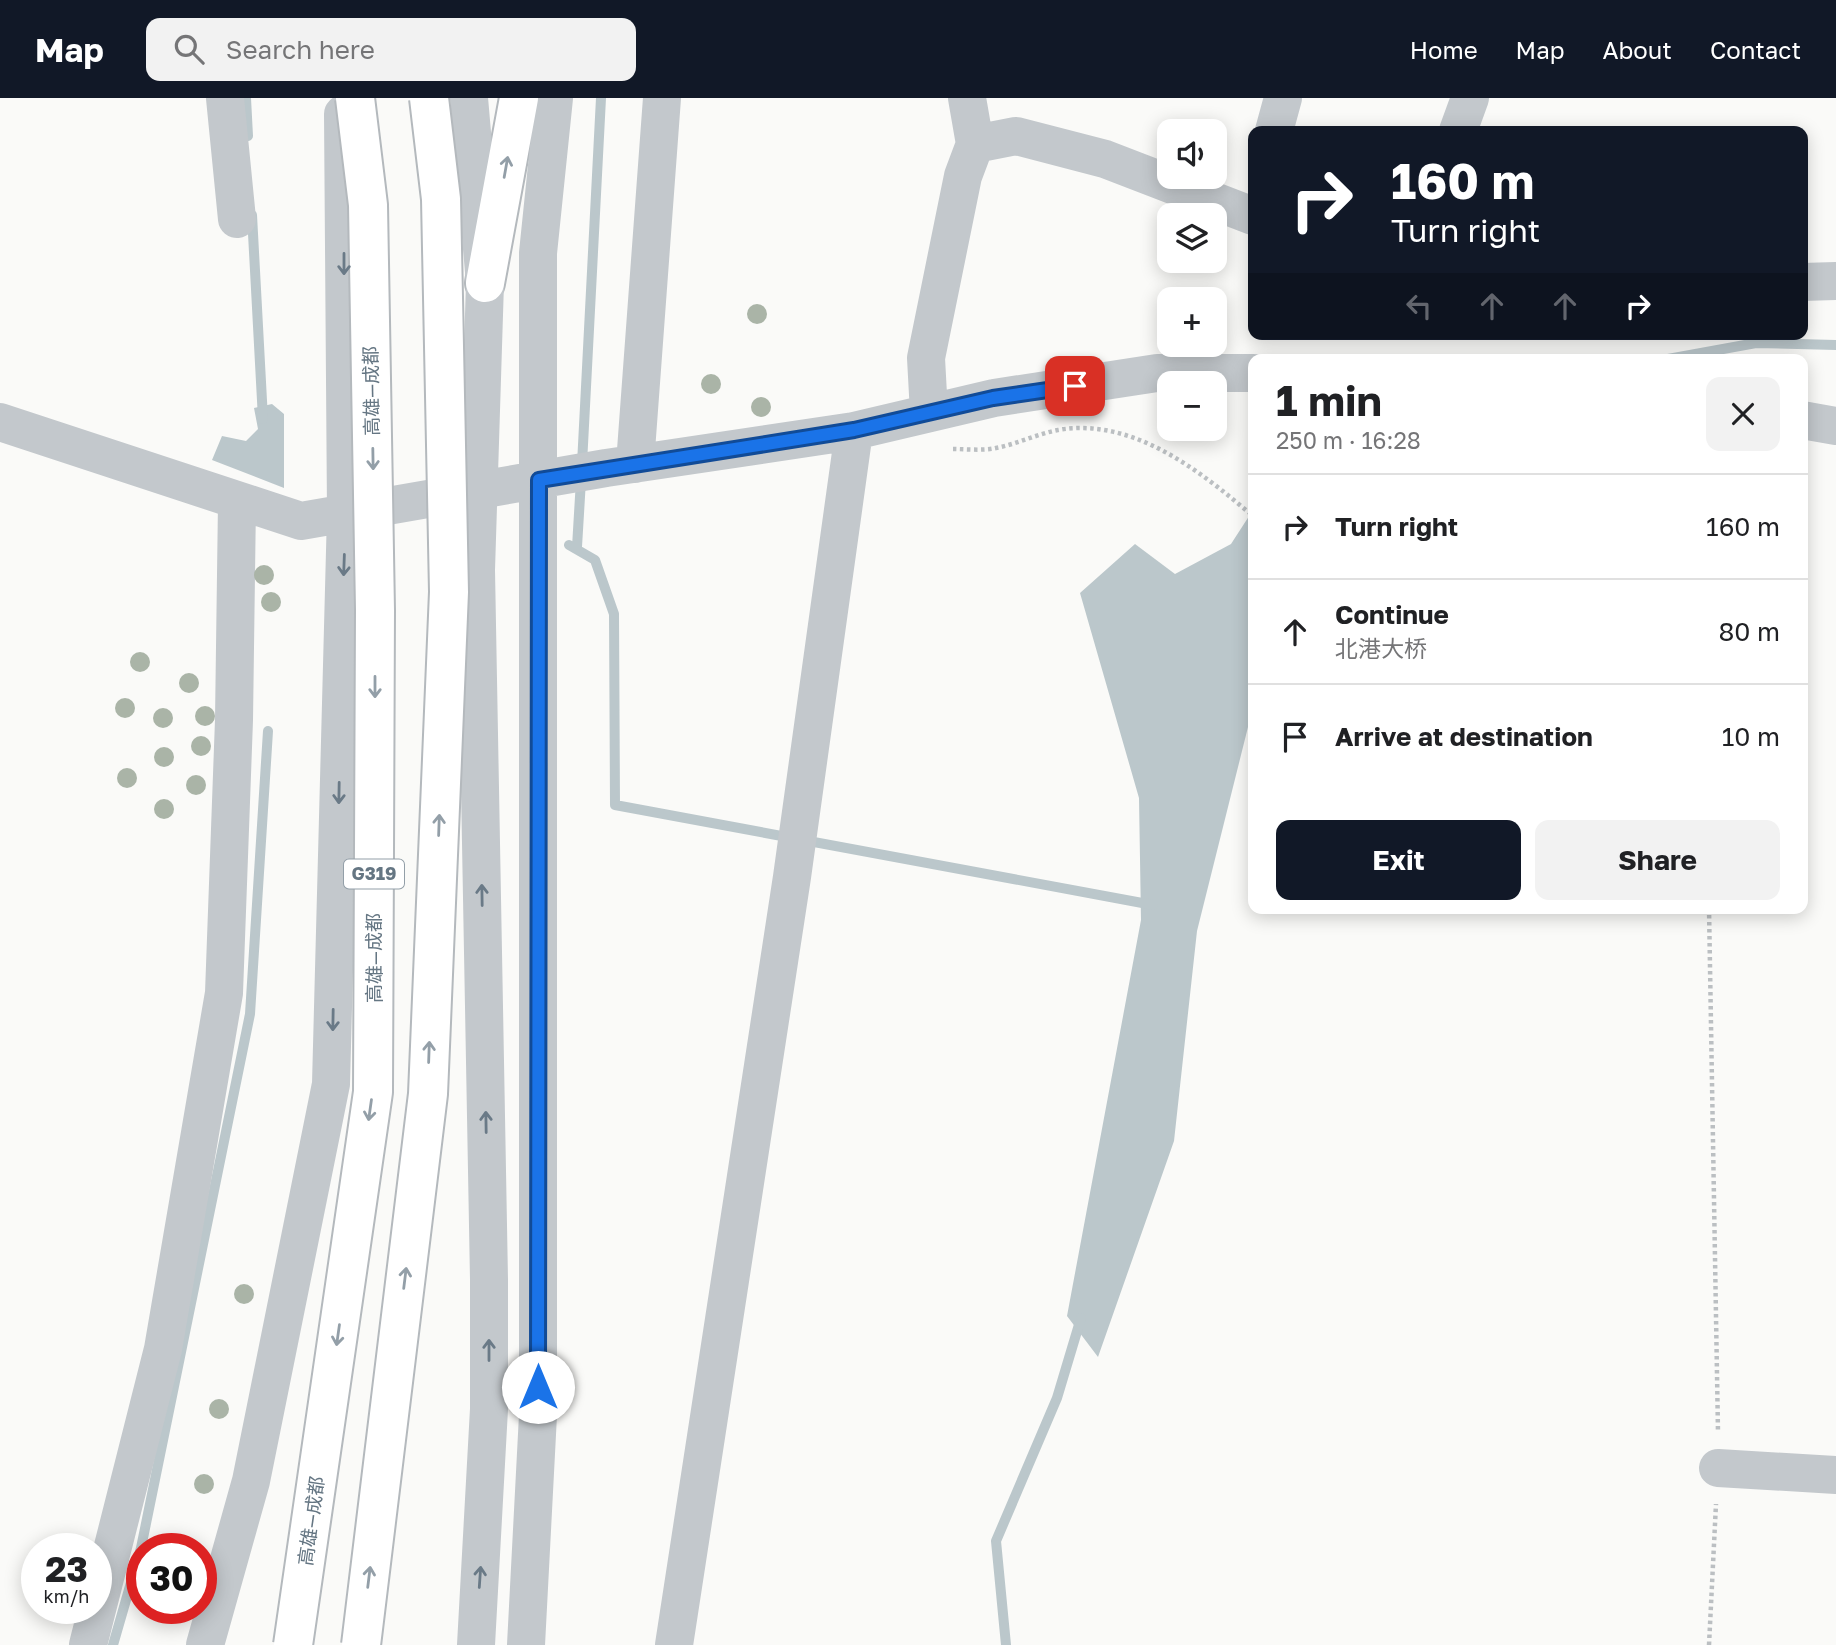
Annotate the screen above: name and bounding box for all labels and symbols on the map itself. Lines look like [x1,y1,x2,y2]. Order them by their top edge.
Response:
one-way arrow [500,157,513,179]
one-way arrow [337,252,351,275]
street label: 高雄—成都 [358,346,383,436]
pin [1045,356,1105,416]
one-way arrow [366,448,379,471]
one-way arrow [338,553,351,576]
one-way arrow [368,675,382,698]
one-way arrow [332,781,345,804]
one-way arrow [432,814,445,837]
road number: G319 [344,860,404,888]
one-way arrow [475,883,488,906]
street label: 高雄—成都 [362,913,385,1003]
one-way arrow [326,1008,340,1031]
one-way arrow [423,1041,436,1064]
one-way arrow [364,1098,377,1121]
one-way arrow [479,1111,493,1134]
one-way arrow [399,1268,412,1290]
one-way arrow [331,1324,344,1346]
one-way arrow [482,1338,496,1361]
position arrow [501,1350,575,1424]
street label: 高雄—成都 [293,1475,328,1567]
speed limit sign: 30 [126,1533,217,1624]
one-way arrow [362,1566,375,1589]
one-way arrow [474,1566,487,1589]

